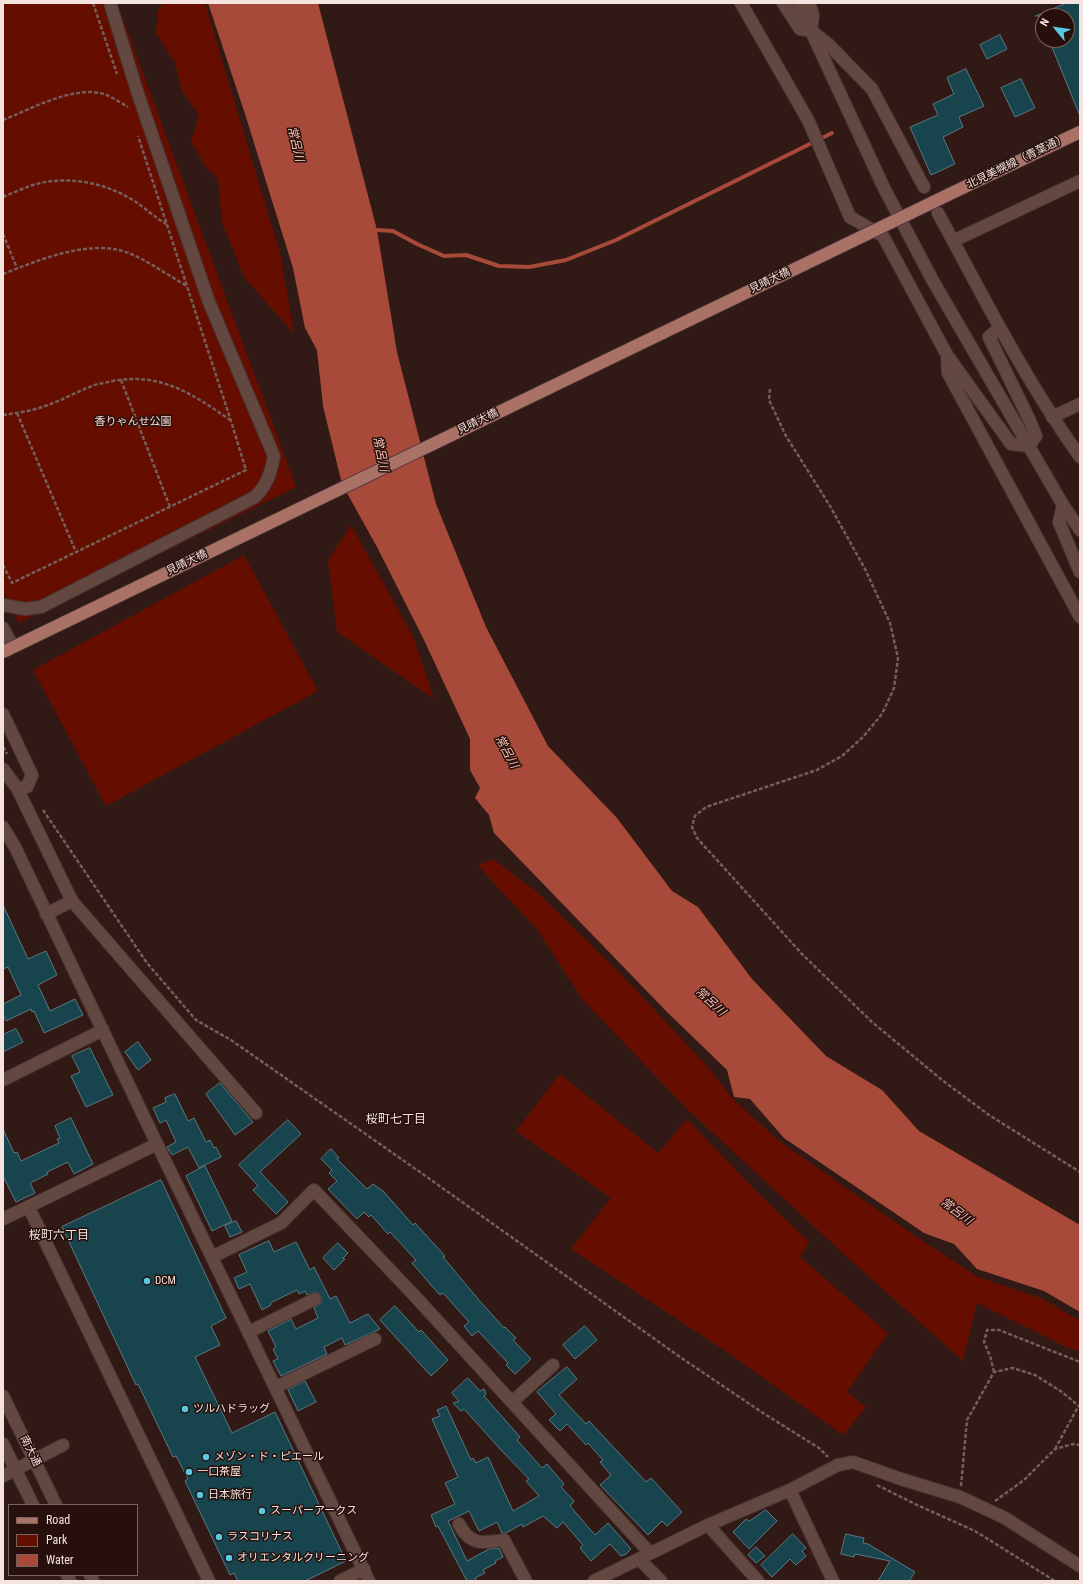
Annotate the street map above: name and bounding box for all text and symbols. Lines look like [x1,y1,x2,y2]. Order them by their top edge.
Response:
north arrow [1035,8,1075,48]
text: N [1038,16,1052,29]
water label: 常呂川 [284,125,306,163]
street label: 北見美幌線（青葉通） [965,132,1069,192]
street label: 見晴大橋 [747,265,793,297]
street label: 見晴大橋 [455,406,501,438]
park label: 香りゃんせ公園 [95,415,171,429]
water label: 常呂川 [369,435,391,473]
street label: 見晴大橋 [164,547,210,579]
water label: 常呂川 [491,733,521,771]
water label: 常呂川 [692,984,728,1020]
district label: 桜町七丁目 [366,1113,426,1127]
water label: 常呂川 [937,1195,975,1229]
district label: 桜町六丁目 [29,1229,89,1243]
place label: DCM [155,1274,176,1288]
marker: DCM [142,1276,152,1286]
place label: ツルハドラッグ [193,1402,270,1416]
marker: ツルハドラッグ [180,1404,190,1414]
street label: 南大通 [17,1433,43,1469]
place label: メゾン・ド・ピエール [214,1450,324,1464]
marker: メゾン・ド・ピエール [201,1452,211,1462]
place label: 一口茶屋 [197,1465,241,1479]
marker: 一口茶屋 [184,1467,194,1477]
place label: 日本旅行 [208,1488,252,1502]
marker: 日本旅行 [195,1490,205,1500]
legend [8,1504,138,1576]
place label: スーパーアークス [270,1504,357,1518]
marker: スーパーアークス [257,1506,267,1516]
text: Road [46,1513,70,1527]
place label: ラスコリナス [227,1530,293,1544]
marker: ラスコリナス [214,1532,224,1542]
text: Park [46,1533,67,1547]
place label: オリエンタルクリーニング [237,1551,369,1565]
text: Water [46,1553,74,1567]
marker: オリエンタルクリーニング [224,1553,234,1563]

